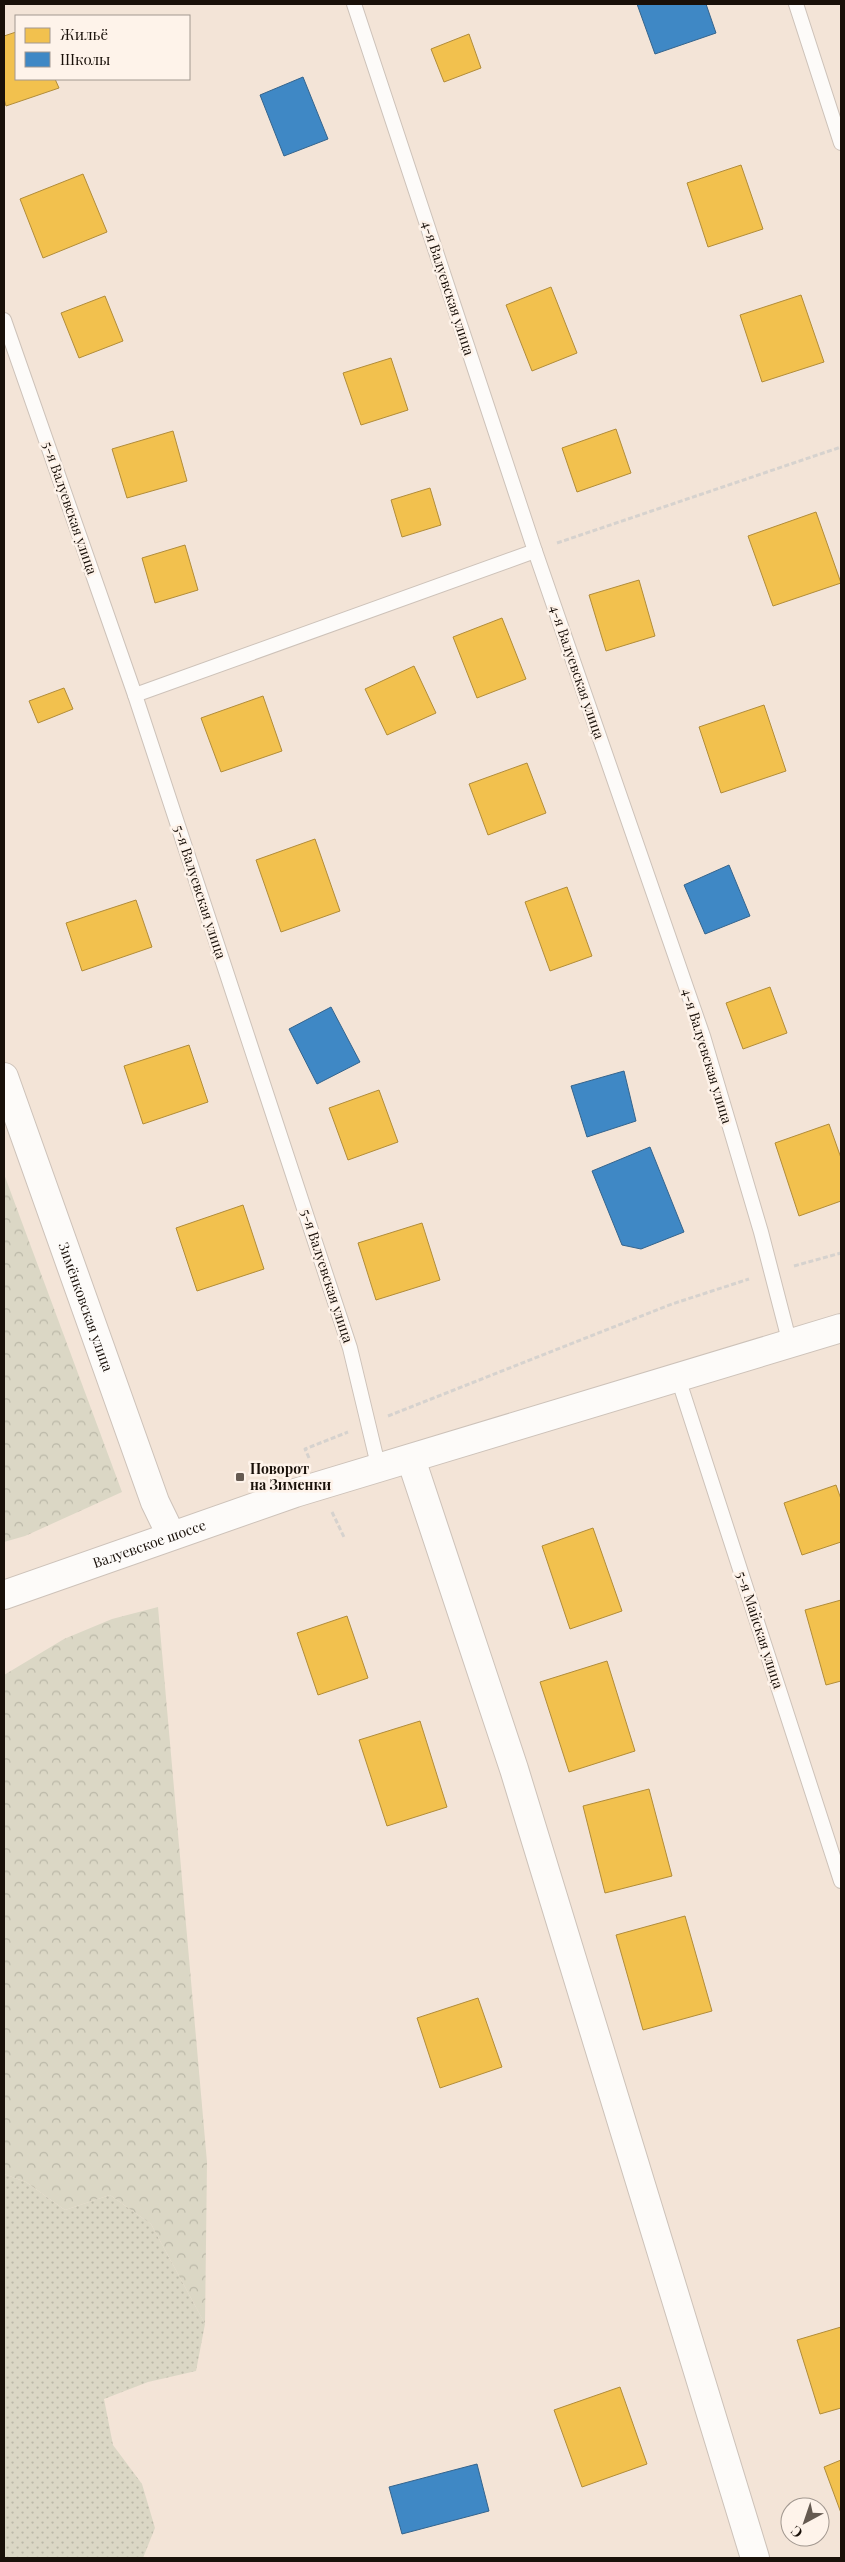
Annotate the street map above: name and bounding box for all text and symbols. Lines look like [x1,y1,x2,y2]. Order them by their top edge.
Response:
legend [15,15,190,80]
text: Жильё [60,24,108,44]
text: Школы [60,49,110,69]
street label: 4-я Валуевская улица [418,218,479,358]
street label: 5-я Валуевская улица [39,439,102,577]
street label: 4-я Валуевская улица [546,602,609,741]
street label: 5-я Валуевская улица [170,823,231,961]
street label: 4-я Валуевская улица [678,986,737,1126]
street label: 5-я Валуевская улица [297,1207,358,1345]
street label: Зимёнковская улица [54,1240,118,1374]
place label: Поворот на Зименки [250,1459,331,1494]
marker: Поворот на Зименки [234,1471,246,1483]
street label: Валуевское шоссе [90,1515,208,1572]
street label: 5-я Майская улица [733,1569,788,1691]
north arrow [780,2497,830,2547]
text: С [786,2522,806,2543]

